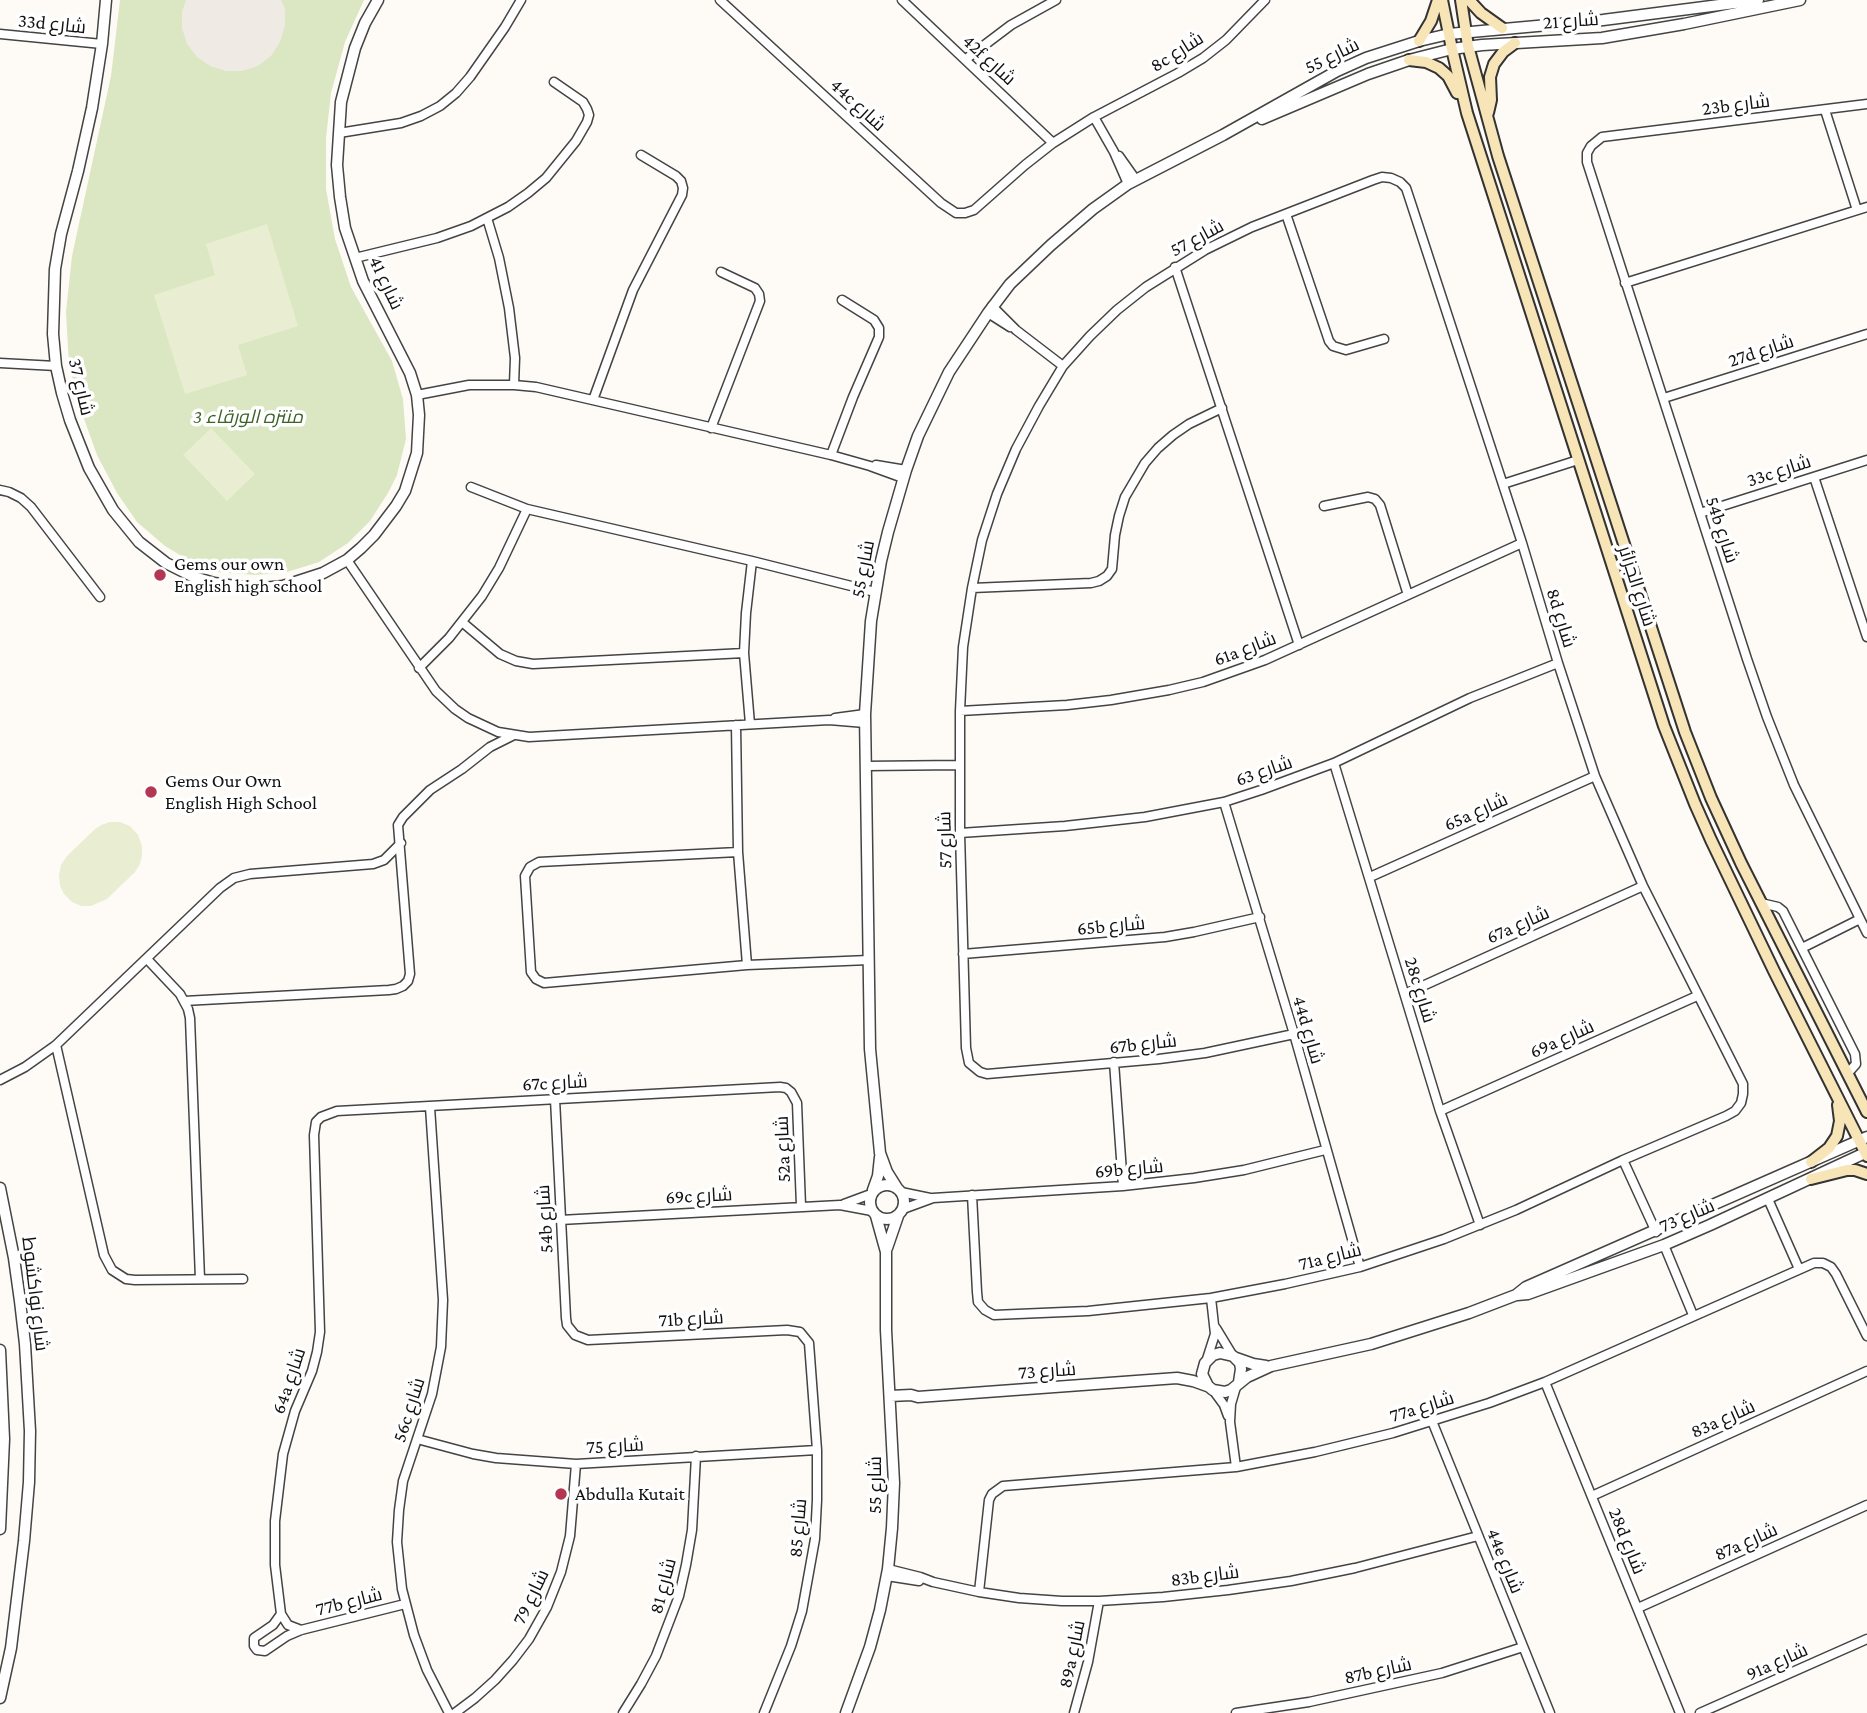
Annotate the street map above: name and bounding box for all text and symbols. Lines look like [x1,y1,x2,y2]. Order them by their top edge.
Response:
street label: شارع 21 [1542,8,1600,34]
street label: 33d شارع [17,9,87,39]
street label: 8c شارع [1146,27,1208,77]
street label: 42f شارع [958,30,1020,90]
street label: شارع 55 [1301,33,1363,79]
street label: 44c شارع [825,74,891,136]
street label: 23b شارع [1701,90,1771,120]
street label: شارع 57 [1166,214,1228,262]
street label: شارع 41 [364,253,408,313]
street label: 27d شارع [1725,330,1797,372]
street label: شارع 37 [63,356,99,418]
park label: منتزه الورقاء 3 [193,406,303,428]
street label: 33c شارع [1744,450,1814,492]
street label: 54b شارع [1701,494,1743,566]
street label: شارع 55 [846,538,880,600]
street label: شارع الجزائر [1613,543,1661,629]
place label: Gems our own English high school [174,553,322,597]
marker: Gems our own English high school [152,567,168,583]
street label: 8d شارع [1541,586,1581,650]
street label: 61a شارع [1211,627,1279,671]
street label: شارع 63 [1233,751,1295,791]
place label: Gems Our Own English High School [165,770,317,814]
marker: Gems Our Own English High School [143,784,159,800]
street label: 65a شارع [1441,788,1511,836]
street label: شارع 57 [933,811,957,869]
street label: 67a شارع [1483,901,1553,949]
street label: 65b شارع [1076,912,1146,940]
street label: 28c شارع [1399,954,1441,1026]
street label: 44d شارع [1287,993,1329,1067]
street label: 69a شارع [1526,1015,1598,1063]
street label: 67b شارع [1108,1029,1178,1059]
street label: 67c شارع [522,1070,588,1096]
street label: 52a شارع [770,1115,796,1183]
street label: 69b شارع [1094,1155,1164,1183]
street label: 69c شارع [665,1183,733,1209]
street label: 54b شارع [532,1184,558,1254]
street label: شارع 73 [1656,1194,1718,1238]
street label: شارع نواكشوط [17,1235,53,1353]
street label: 71a شارع [1296,1238,1364,1276]
street label: 71b شارع [658,1306,724,1332]
street label: 64a شارع [267,1345,311,1417]
street label: شارع 73 [1017,1358,1077,1384]
street label: 56c شارع [388,1375,430,1445]
street label: 77a شارع [1387,1386,1457,1428]
street label: 83a شارع [1687,1395,1759,1443]
street label: شارع 75 [585,1433,645,1459]
street label: شارع 55 [864,1456,886,1514]
place label: Abdulla Kutait [575,1483,685,1505]
marker: Abdulla Kutait [553,1486,569,1502]
street label: شارع 85 [784,1497,812,1559]
street label: 28d شارع [1603,1504,1651,1578]
street label: 87a شارع [1711,1518,1781,1566]
street label: 44e شارع [1482,1525,1528,1597]
street label: شارع 81 [645,1556,681,1616]
street label: 83b شارع [1169,1560,1241,1592]
street label: شارع 79 [508,1566,554,1628]
street label: 77b شارع [313,1583,385,1621]
street label: 89a شارع [1054,1618,1090,1690]
street label: 91a شارع [1743,1638,1811,1686]
street label: 87b شارع [1342,1653,1414,1689]

